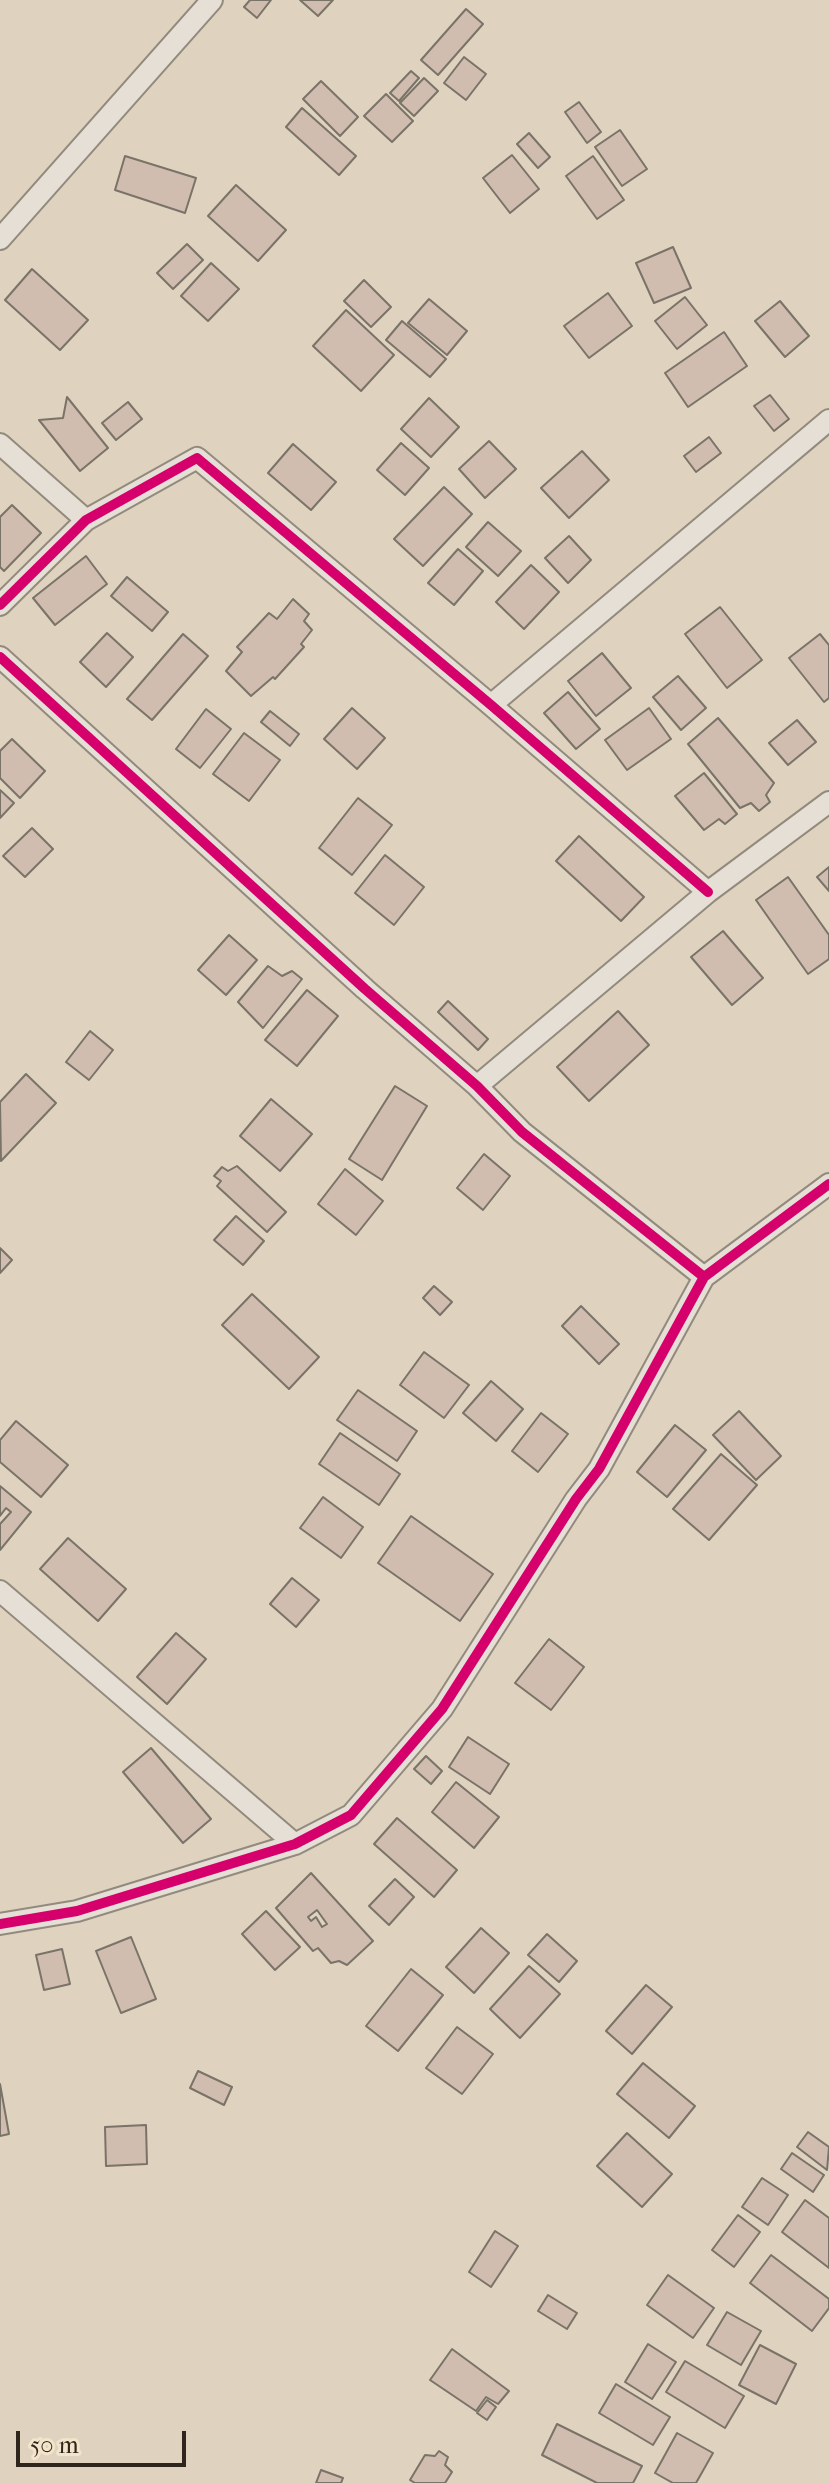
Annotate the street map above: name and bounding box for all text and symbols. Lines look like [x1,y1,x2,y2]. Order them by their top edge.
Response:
scale bar [20,2415,190,2465]
text: 50 m [30,2431,79,2459]

